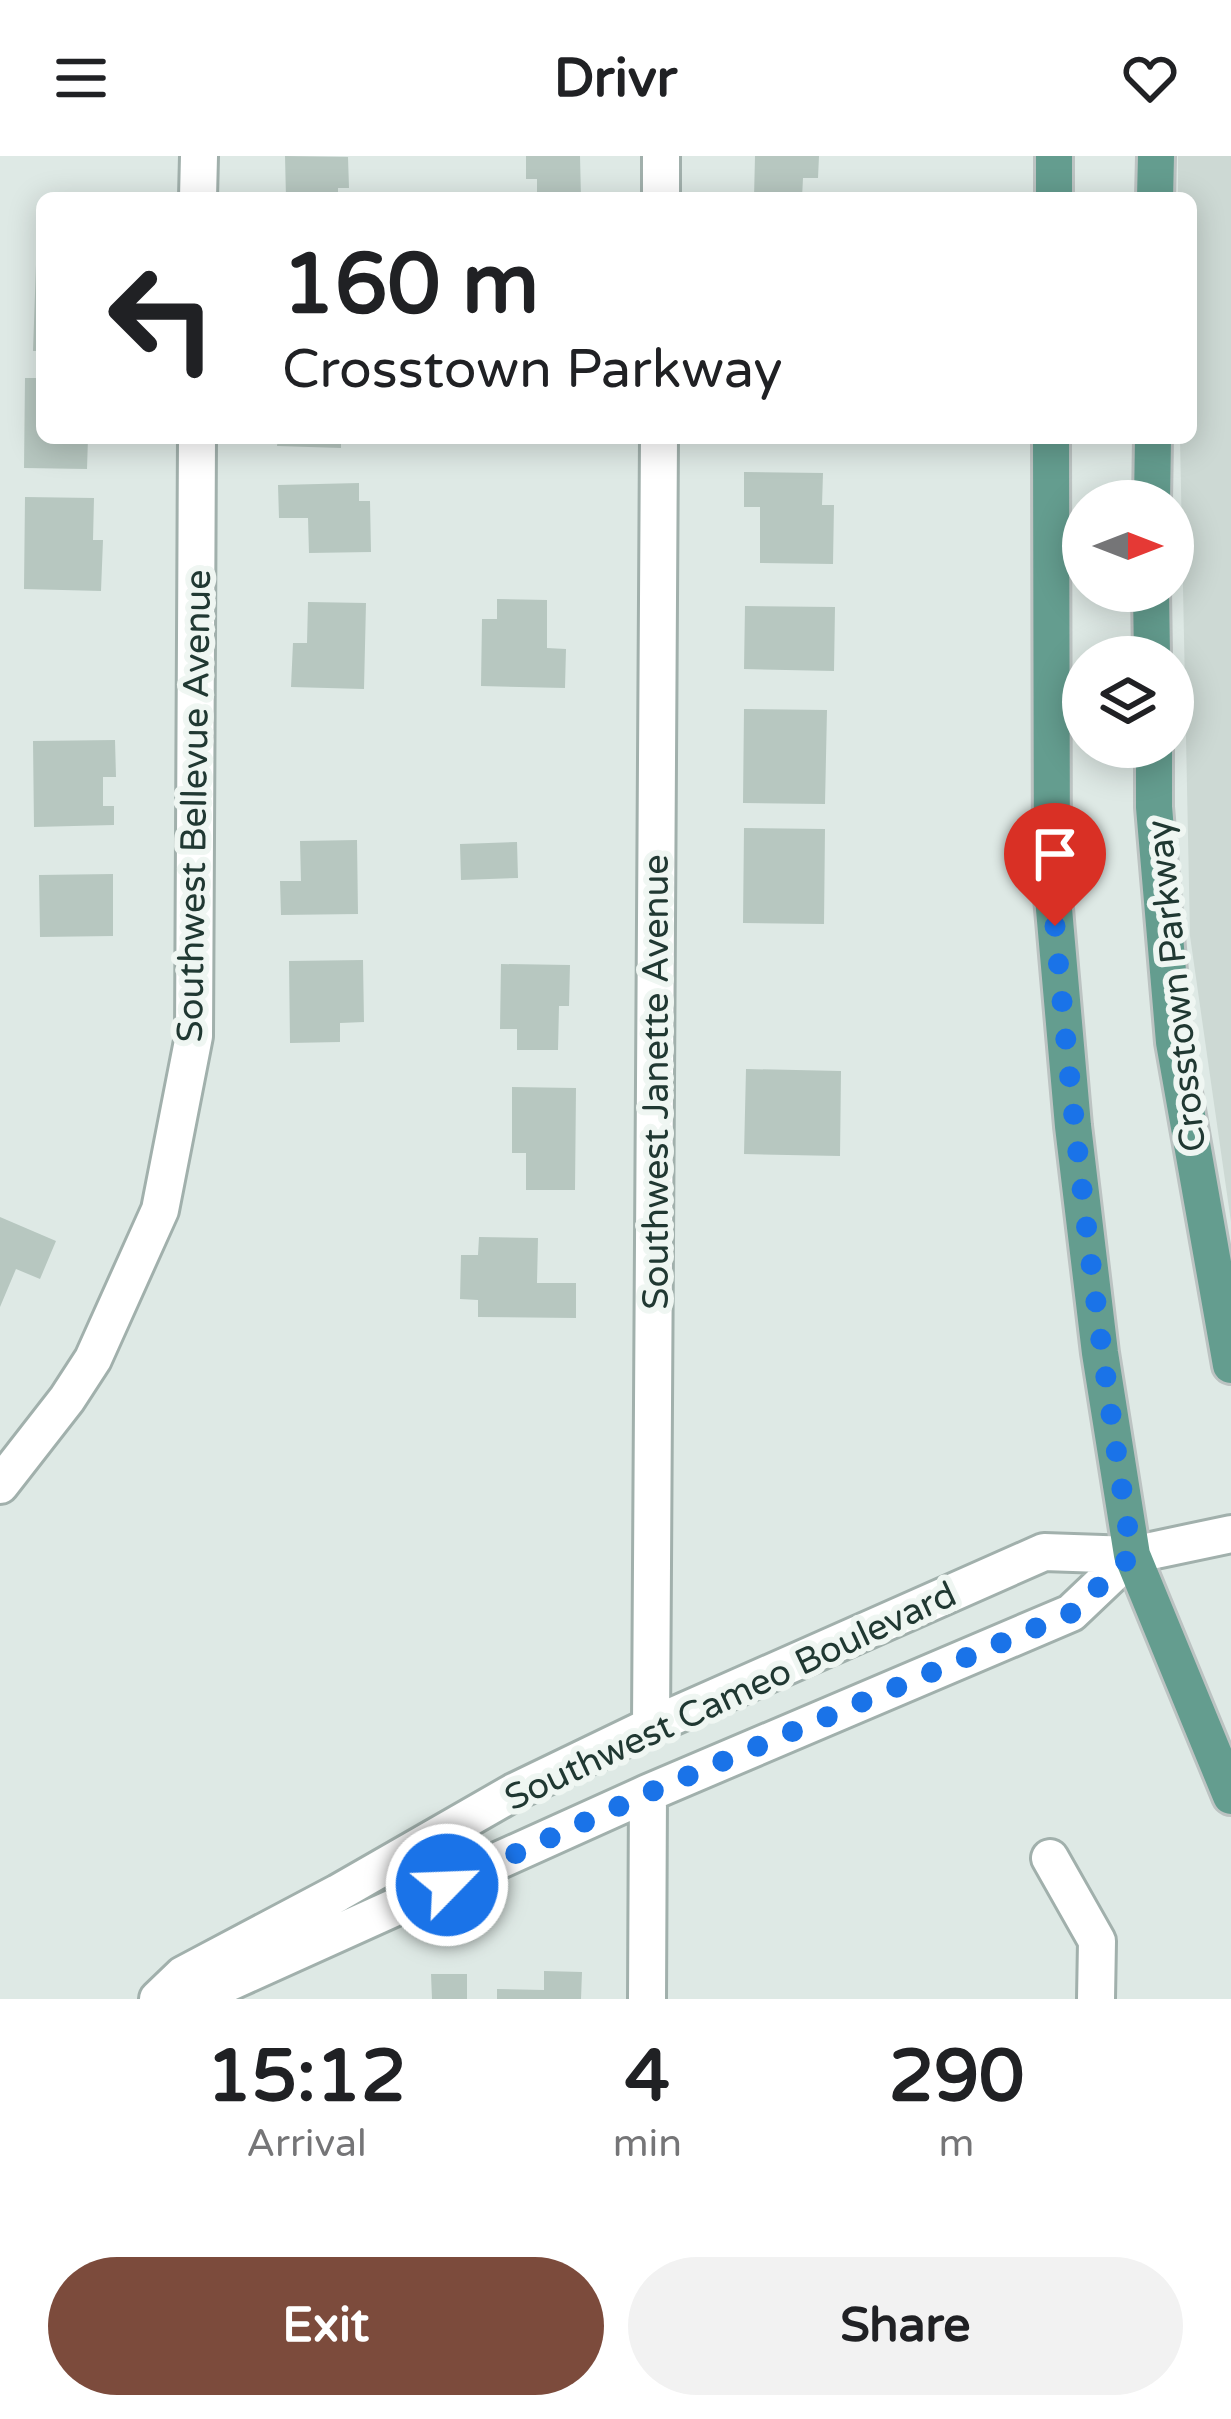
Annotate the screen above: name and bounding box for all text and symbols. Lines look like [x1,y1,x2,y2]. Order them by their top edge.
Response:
icon: menu [48,45,114,111]
icon: heart [1117,45,1183,111]
text: Drivr [554,46,677,111]
text: 160 m [282,235,539,336]
icon: left [84,240,240,396]
text: Crosstown Parkway [282,337,783,402]
north arrow [1062,480,1194,612]
map controls [1062,480,1194,768]
street label: Southwest Bellevue Avenue [169,569,220,1043]
button: layers [1062,636,1194,768]
pin [1004,803,1106,926]
street label: Crosstown Parkway [1138,818,1215,1154]
icon: arrive [1022,821,1088,887]
street label: Southwest Janette Avenue [635,854,678,1310]
street label: Southwest Cameo Boulevard [498,1573,963,1820]
position arrow [384,1822,510,1948]
text: 15:12 [207,2034,406,2121]
text: 4 [625,2034,670,2121]
text: 290 [889,2034,1024,2121]
text: Arrival [246,2120,367,2167]
text: min [613,2120,682,2167]
text: m [939,2120,974,2167]
button: Exit [48,2257,604,2395]
button: Share [628,2257,1183,2395]

